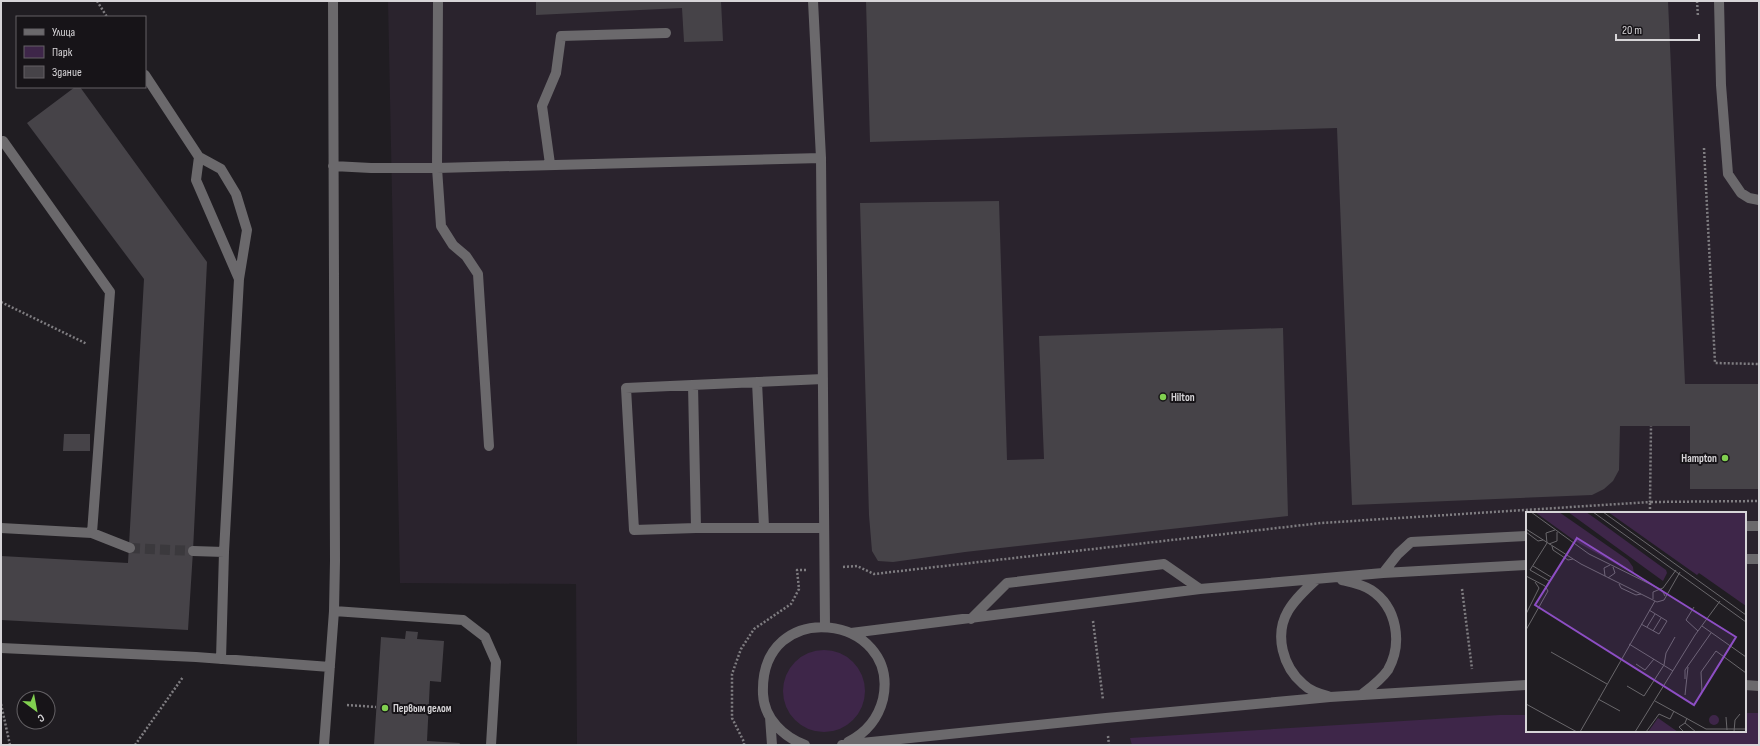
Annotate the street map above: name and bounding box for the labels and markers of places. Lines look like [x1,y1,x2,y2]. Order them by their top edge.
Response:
place label: Hilton [1171,391,1195,404]
marker: Hilton [1158,392,1168,402]
place label: Hampton [1681,452,1717,465]
marker: Hampton [1720,453,1730,463]
place label: Первым делом [393,702,452,715]
marker: Первым делом [380,703,390,713]

